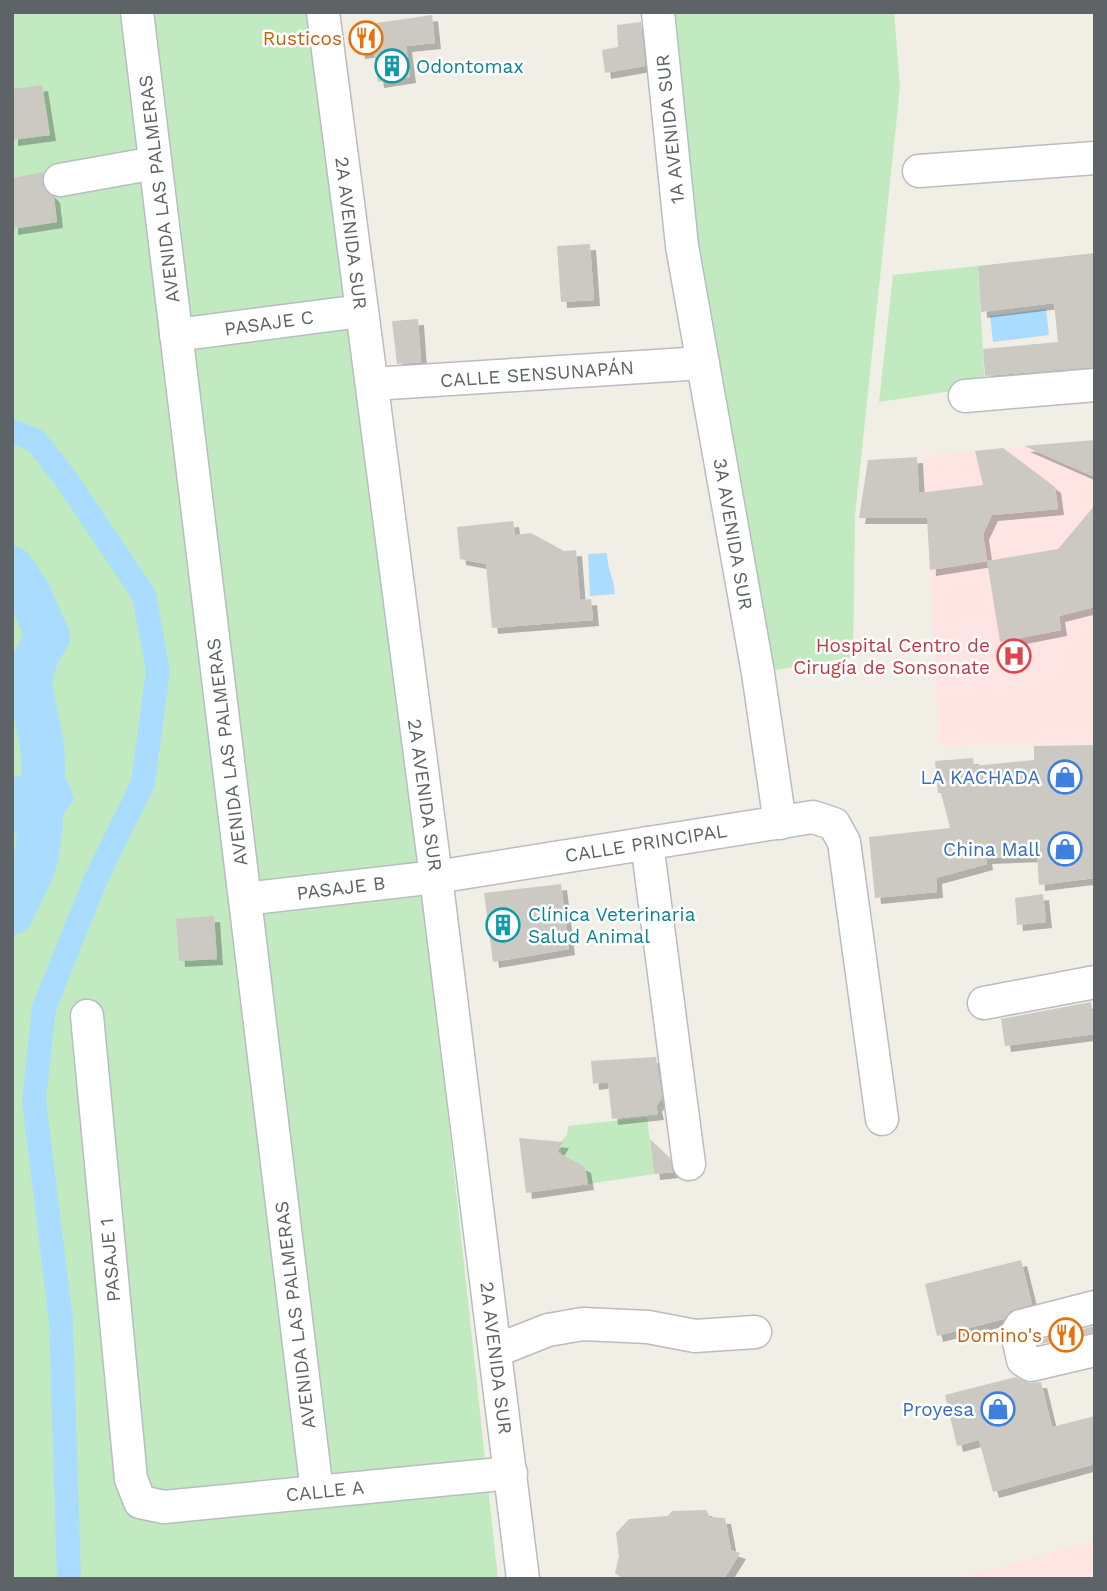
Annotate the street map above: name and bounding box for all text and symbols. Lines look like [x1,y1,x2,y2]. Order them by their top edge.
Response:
restaurant icon: Rusticos [347,19,385,57]
place label: Rusticos [263,27,342,50]
building icon: Odontomax [373,47,411,85]
street label: 1A AVENIDA SUR [651,53,689,205]
place label: Odontomax [416,55,524,78]
street label: AVENIDA LAS PALMERAS [134,74,184,304]
street label: 2A AVENIDA SUR [330,155,372,311]
street label: PASAJE C [223,305,315,341]
street label: CALLE SENSUNAPÁN [439,356,635,392]
street label: 3A AVENIDA SUR [708,456,758,612]
place label: Hospital Centro de Cirugía de Sonsonate [793,634,990,679]
street label: AVENIDA LAS PALMERAS [202,637,252,867]
hospital icon: Hospital Centro de Cirugía de Sonsonate [995,637,1033,675]
street label: 2A AVENIDA SUR [403,717,447,873]
shop icon: LA KACHADA [1046,758,1084,796]
place label: LA KACHADA [920,766,1040,789]
street label: CALLE PRINCIPAL [563,819,729,867]
shop icon: China Mall [1046,830,1084,868]
place label: China Mall [943,838,1040,861]
street label: PASAJE B [295,871,387,905]
place label: Clínica Veterinaria Salud Animal [528,903,696,948]
building icon: Clínica Veterinaria Salud Animal [484,906,522,944]
street label: AVENIDA LAS PALMERAS [270,1200,320,1430]
street label: PASAJE 1 [95,1217,125,1303]
street label: 2A AVENIDA SUR [475,1280,517,1436]
restaurant icon: Domino's [1047,1316,1085,1354]
place label: Domino's [957,1324,1042,1347]
shop icon: Proyesa [979,1390,1017,1428]
place label: Proyesa [902,1398,974,1421]
street label: CALLE A [285,1475,366,1507]

